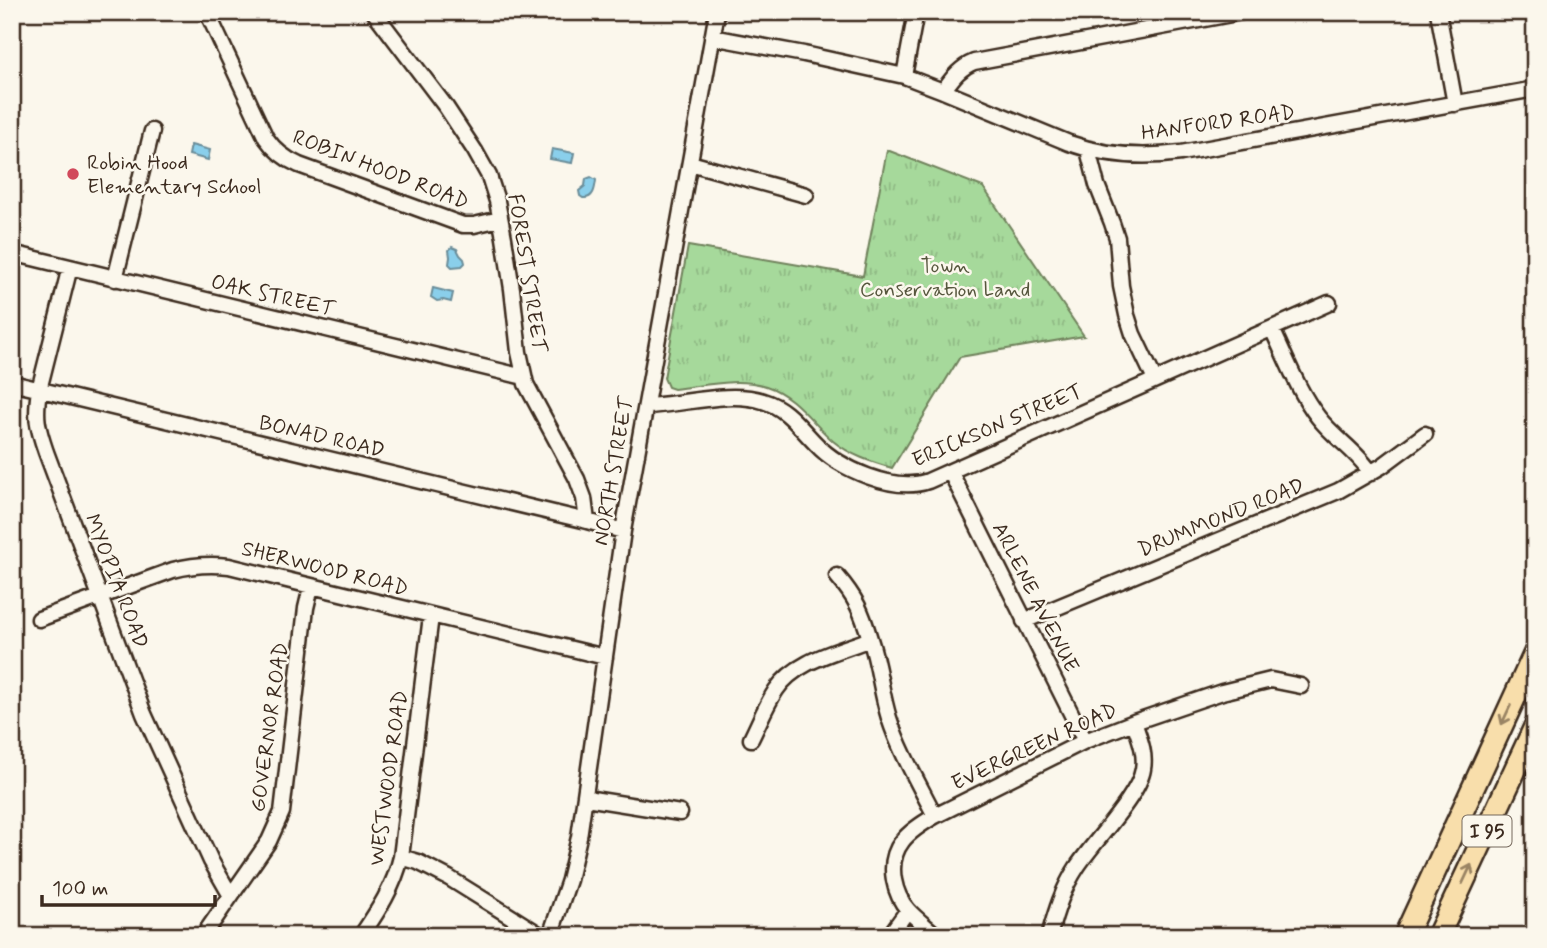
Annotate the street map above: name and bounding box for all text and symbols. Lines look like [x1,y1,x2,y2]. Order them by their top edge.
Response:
street label: HANFORD ROAD [1140,98,1297,148]
street label: ROBIN HOOD ROAD [289,123,473,216]
place label: Robin Hood Elementary School [87,149,262,201]
marker: Robin Hood Elementary School [65,166,81,182]
street label: FOREST STREET [501,192,553,355]
park label: Town Conservation Land [860,252,1030,304]
street label: OAK STREET [208,268,338,324]
street label: ERICKSON STREET [908,377,1087,474]
street label: NORTH STREET [587,394,641,548]
street label: BONAD ROAD [256,409,387,465]
street label: DRUMMOND ROAD [1134,472,1309,564]
street label: MYOPIA ROAD [78,510,155,653]
street label: ARLENE AVENUE [985,518,1085,677]
street label: SHERWOOD ROAD [238,535,411,603]
street label: GOVERNOR ROAD [244,641,296,814]
street label: WESTWOOD ROAD [363,689,415,868]
street label: EVERGREEN ROAD [947,696,1122,798]
one-way arrow [1499,704,1512,726]
road number: I 95 [1462,816,1512,846]
scale bar [42,864,215,908]
one-way arrow [1461,864,1474,885]
text: 100 m [52,875,108,903]

